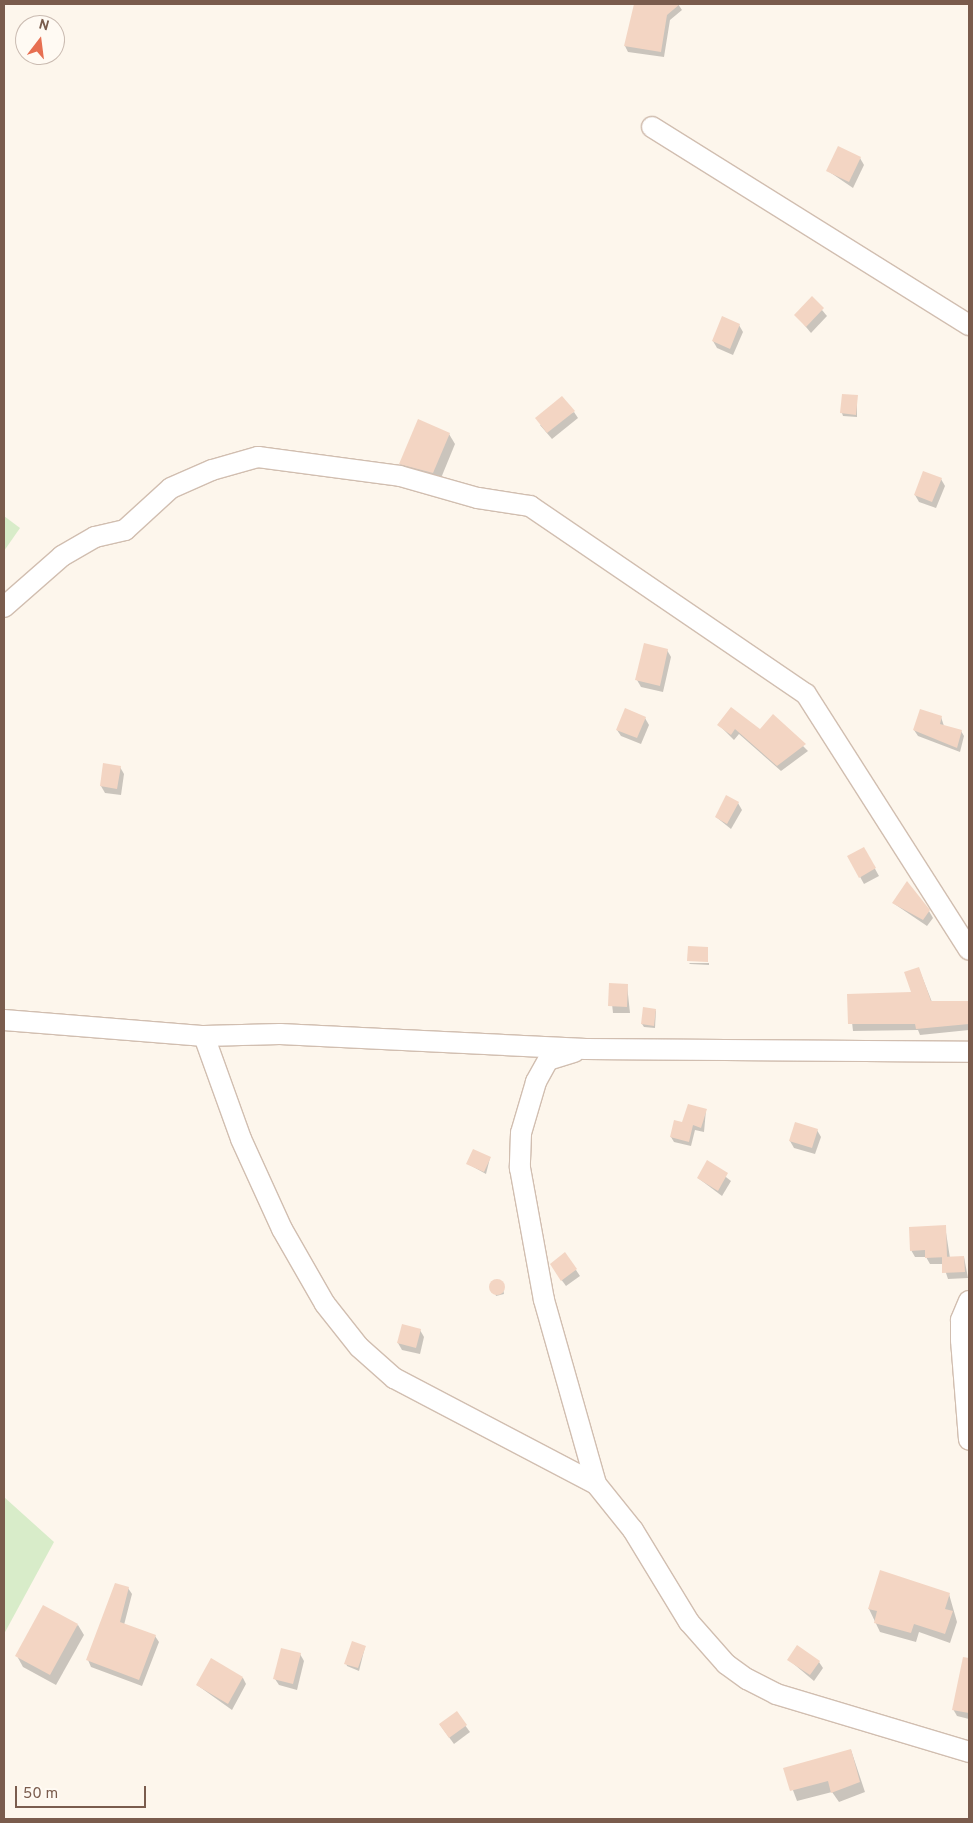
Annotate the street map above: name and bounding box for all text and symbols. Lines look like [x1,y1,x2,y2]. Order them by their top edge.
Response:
north arrow [15,15,65,65]
text: N [37,16,51,36]
scale bar [18,1776,149,1808]
text: 50 m [23,1785,58,1804]

